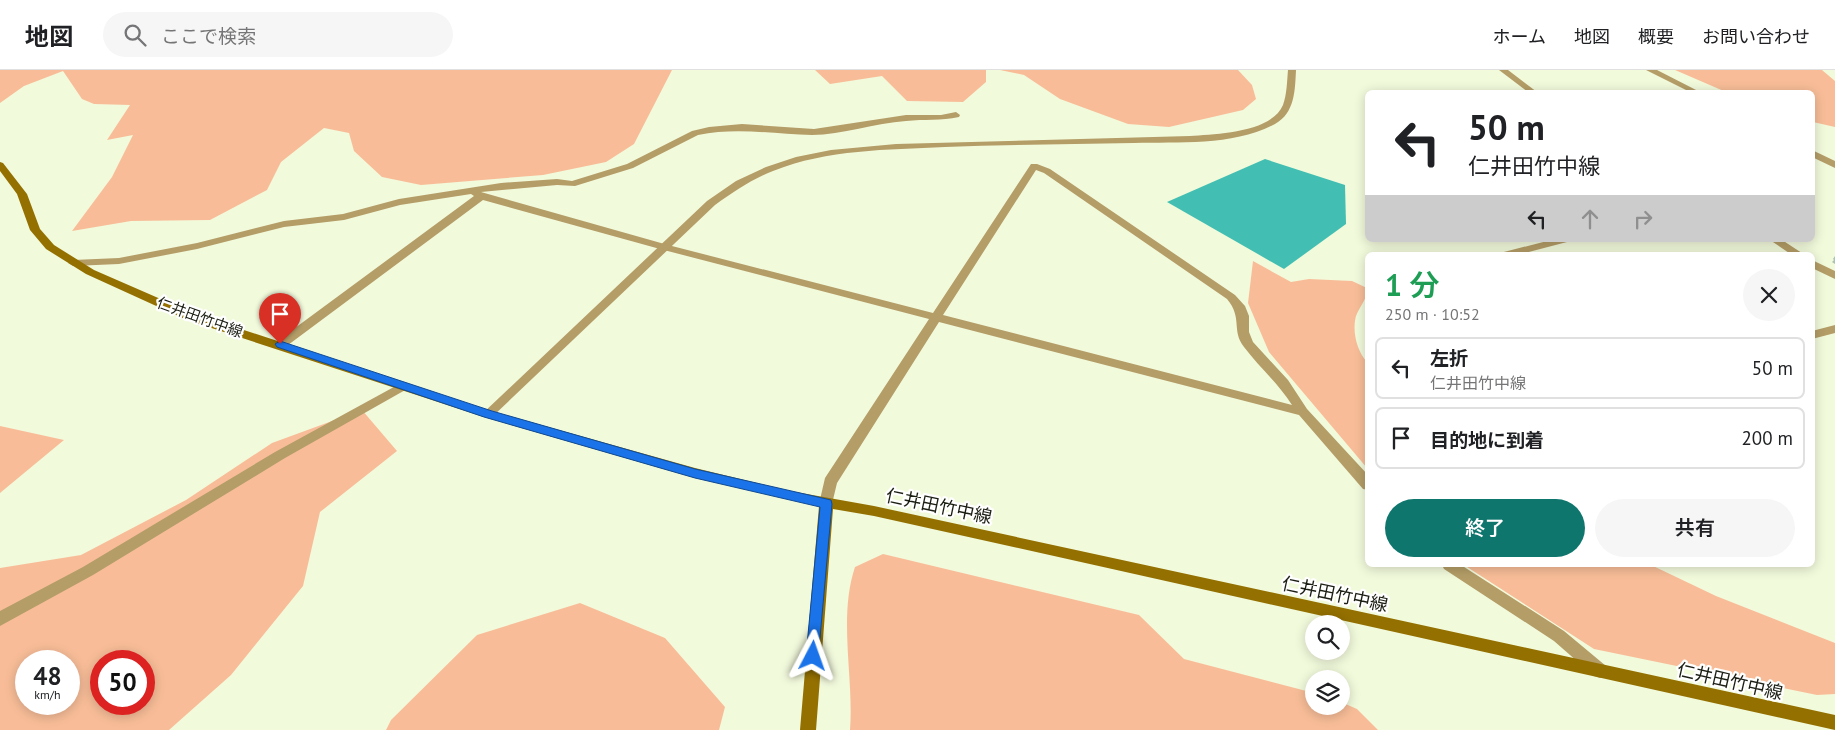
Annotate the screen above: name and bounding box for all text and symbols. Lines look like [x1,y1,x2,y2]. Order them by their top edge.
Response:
search box [103,12,453,57]
text: 地図 [25,21,73,52]
icon: search [121,21,149,49]
text: ここで検索 [161,24,256,48]
text: ホーム [1493,25,1546,48]
text: 地図 [1574,25,1610,48]
text: 概要 [1638,25,1674,48]
text: お問い合わせ [1702,25,1810,48]
text: 50 m [1468,104,1545,150]
icon: left [1385,110,1450,175]
text: 仁井田竹中線 [1468,152,1600,180]
icon: left [1523,205,1551,233]
icon: ahead [1576,205,1604,233]
icon: right [1629,205,1657,233]
text: 1 分 [1385,265,1440,304]
button: close [1743,269,1795,321]
street label: 仁井田竹中線 [154,293,246,341]
pin [259,293,301,344]
icon: arrive [266,300,294,328]
text: 250 m · 10:52 [1385,304,1480,324]
text: 左折 [1430,346,1468,370]
icon: left [1387,354,1415,382]
text: 50 m [1752,356,1793,380]
text: 仁井田竹中線 [1430,373,1526,393]
icon: arrive [1387,424,1415,452]
text: 200 m [1741,426,1793,450]
text: 目的地に到着 [1430,428,1544,452]
street label: 仁井田竹中線 [884,484,994,528]
button: 終了 [1385,499,1585,557]
button: 共有 [1595,499,1795,557]
street label: 仁井田竹中線 [1280,572,1390,616]
map controls [1305,615,1350,715]
button: search [1305,615,1350,660]
position arrow [786,629,838,681]
speed limit sign: 50 [90,650,155,715]
street label: 仁井田竹中線 [1675,658,1785,704]
text: 48 [33,660,62,692]
button: layers [1305,670,1350,715]
text: km/h [34,687,61,702]

